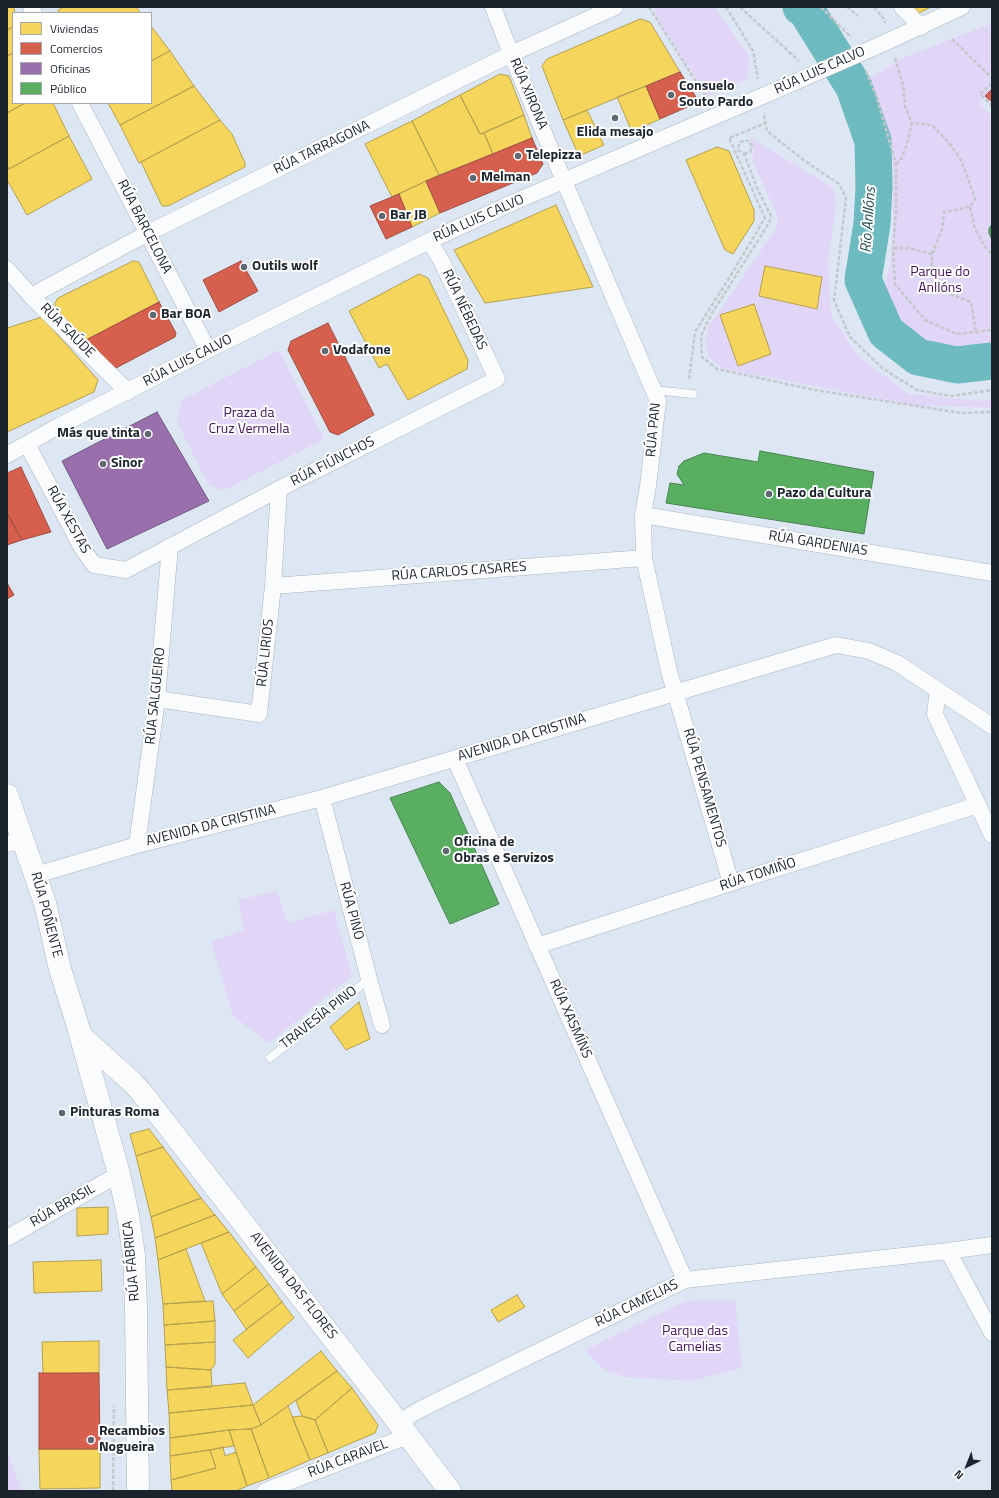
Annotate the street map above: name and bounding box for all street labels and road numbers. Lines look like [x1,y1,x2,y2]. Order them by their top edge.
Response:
street label: RÚA LUIS CALVO [772,43,868,99]
street label: RÚA XIRONA [505,56,551,132]
street label: RÚA TARRAGONA [271,117,373,179]
street label: RÚA BARCELONA [113,177,175,277]
street label: RÚA LUIS CALVO [431,191,527,247]
street label: RÚA NÉBEDAS [438,267,490,353]
street label: RÚA SAÚDE [36,300,98,362]
street label: RÚA LUIS CALVO [141,331,235,391]
street label: RÚA PAN [643,402,665,458]
street label: RÚA FIÚNCHOS [288,434,378,490]
street label: RÚA XESTAS [43,483,93,557]
street label: RÚA GARDENIAS [767,528,869,560]
street label: RÚA CARLOS CASARES [391,559,527,585]
street label: RÚA LIRIOS [254,618,278,688]
street label: RÚA SALGUEIRO [143,646,169,746]
street label: AVENIDA DA CRISTINA [456,711,588,765]
street label: RÚA PENSAMENTOS [679,726,729,850]
street label: AVENIDA DA CRISTINA [144,802,278,850]
street label: RÚA TOMIÑO [718,855,798,895]
street label: RÚA POÑENTE [26,870,66,960]
street label: RÚA PINO [335,880,367,942]
street label: RÚA XASMÍNS [545,977,595,1061]
street label: TRAVESÍA PINO [277,983,361,1053]
street label: RÚA BRASIL [28,1181,98,1231]
street label: RÚA FÁBRICA [120,1220,144,1302]
street label: AVENIDA DAS FLORES [246,1229,340,1343]
street label: RÚA CAMELIAS [593,1277,681,1331]
street label: RÚA CARAVEL [306,1436,390,1482]

